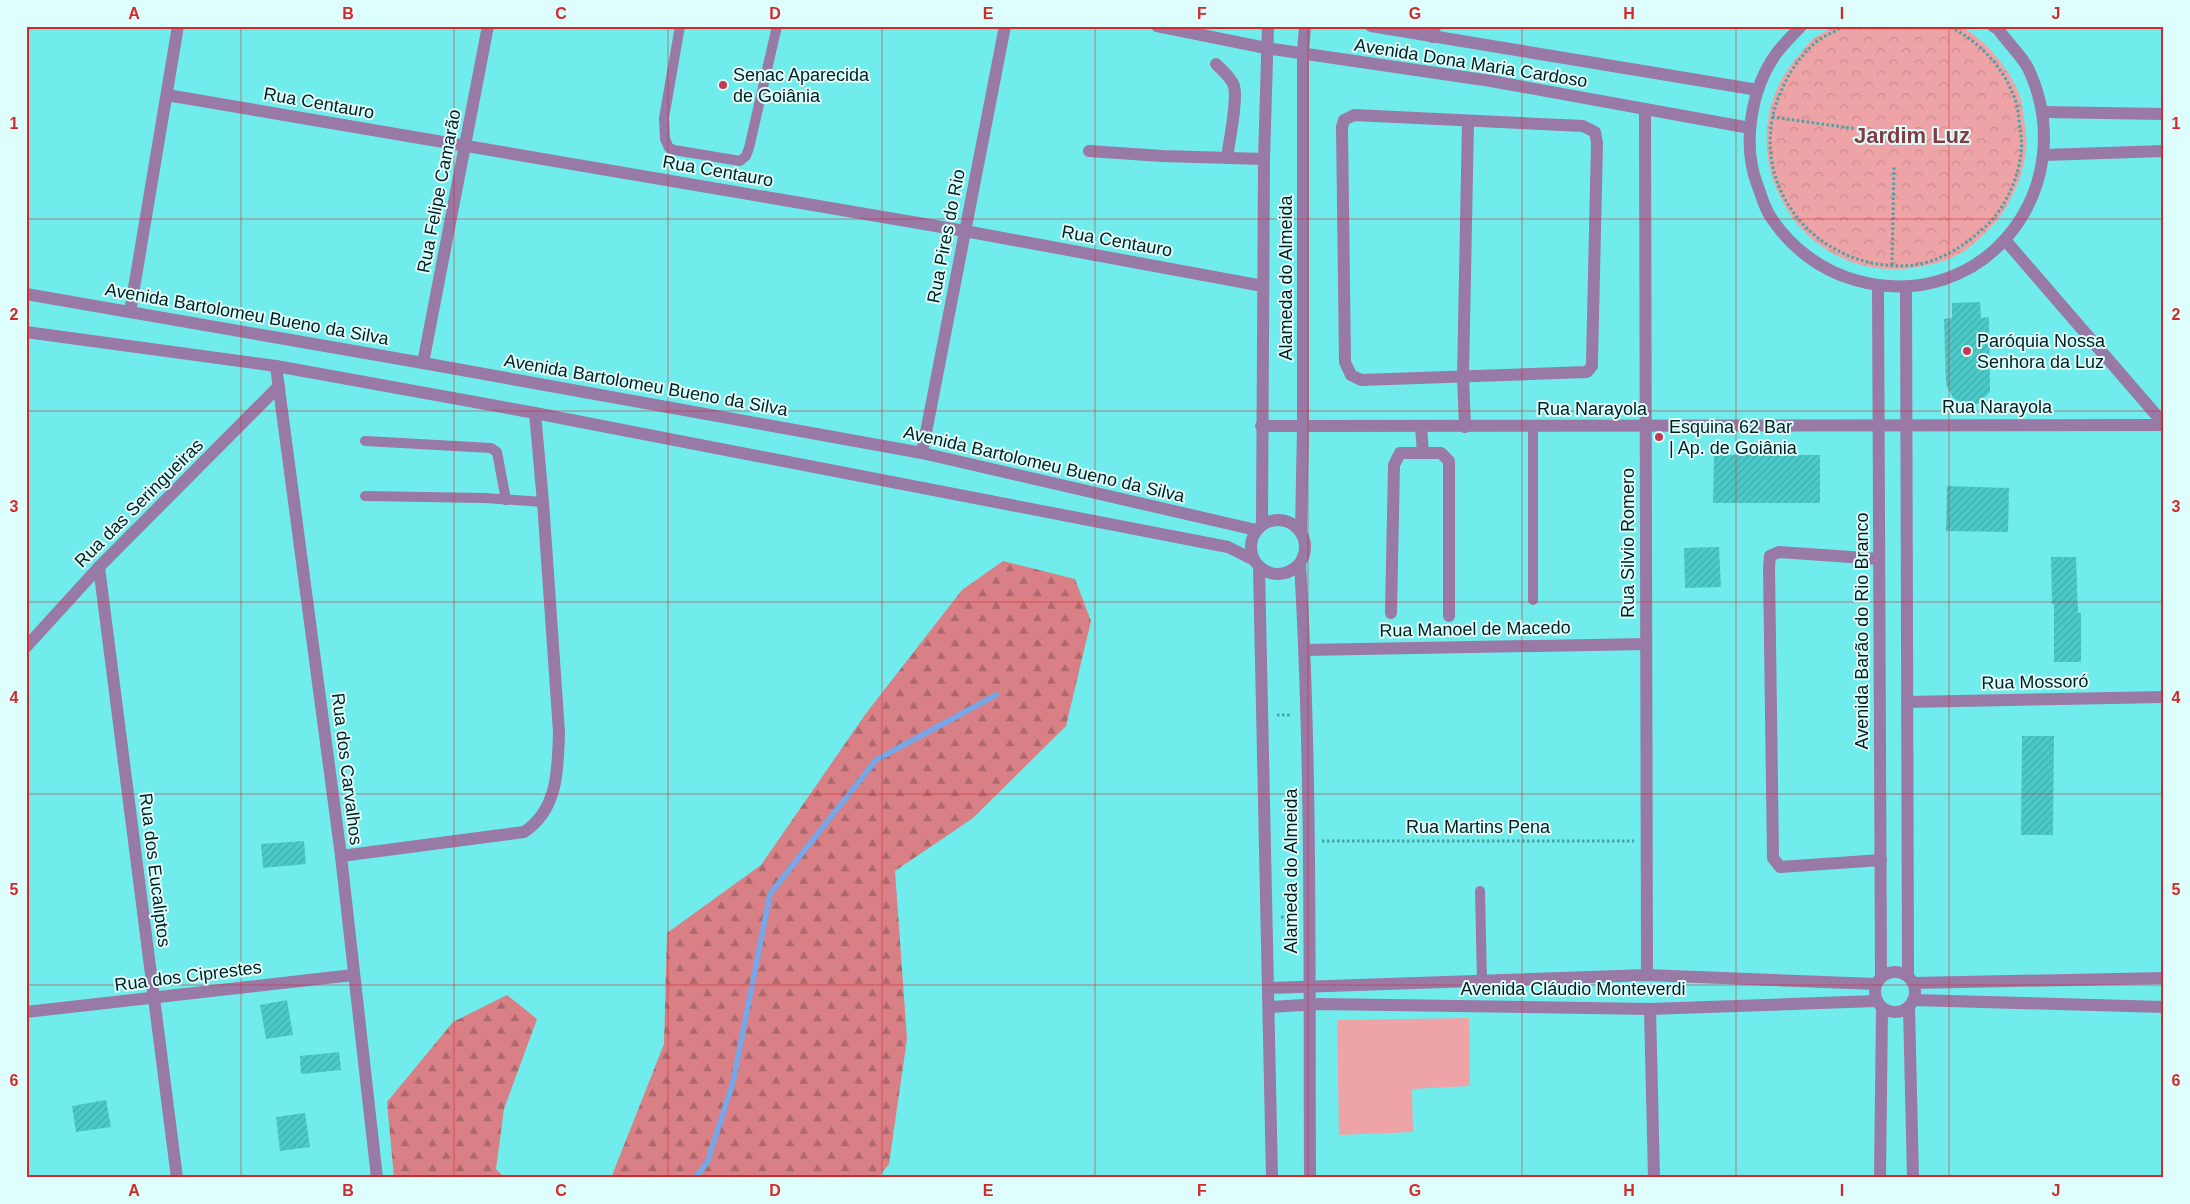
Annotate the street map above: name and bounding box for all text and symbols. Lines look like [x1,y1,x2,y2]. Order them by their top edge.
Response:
text: A [128,5,140,22]
text: B [342,5,354,22]
text: C [555,5,567,22]
text: D [769,5,781,22]
text: E [983,5,994,22]
text: F [1197,5,1207,22]
text: G [1409,5,1421,22]
text: H [1623,5,1635,22]
text: I [1840,5,1844,22]
text: J [2052,5,2060,22]
street label: Avenida Dona Maria Cardoso [1353,35,1589,91]
place label: Senac Aparecida de Goiânia [733,65,870,106]
marker: Senac Aparecida de Goiânia [717,79,729,91]
street label: Rua Centauro [262,83,376,123]
street label: Rua Felipe Camarão [413,108,465,274]
text: 1 [10,115,19,132]
text: 1 [2172,115,2181,132]
district label: Jardim Luz [1854,123,1970,148]
street label: Rua Centauro [661,151,775,191]
street label: Rua Pires do Rio [923,167,969,305]
street label: Alameda do Almeida [1276,194,1296,361]
street label: Rua Centauro [1060,221,1174,261]
street label: Avenida Bartolomeu Bueno da Silva [104,279,391,349]
text: 2 [10,306,19,323]
text: 2 [2172,306,2181,323]
place label: Paróquia Nossa Senhora da Luz [1977,331,2106,372]
marker: Paróquia Nossa Senhora da Luz [1961,345,1973,357]
street label: Avenida Bartolomeu Bueno da Silva [503,350,790,420]
street label: Rua Narayola [1942,397,2053,417]
street label: Rua Narayola [1537,399,1648,419]
place label: Esquina 62 Bar | Ap. de Goiânia [1669,417,1798,458]
street label: Avenida Bartolomeu Bueno da Silva [902,422,1187,506]
marker: Esquina 62 Bar | Ap. de Goiânia [1653,431,1665,443]
street label: Rua das Seringueiras [71,435,207,571]
street label: Rua Silvio Romero [1618,468,1638,618]
text: 3 [10,498,19,515]
text: 3 [2172,498,2181,515]
street label: Avenida Barão do Rio Branco [1852,513,1872,749]
street label: Rua Manoel de Macedo [1379,617,1571,641]
street label: Rua Mossoró [1981,671,2089,693]
text: 4 [10,689,19,706]
text: 4 [2172,689,2181,706]
street label: Rua dos Carvalhos [328,692,366,846]
street label: Alameda do Almeida [1281,787,1301,954]
street label: Rua dos Eucaliptos [136,792,174,948]
street label: Rua Martins Pena [1406,817,1551,837]
text: 5 [10,881,19,898]
text: 5 [2172,881,2181,898]
street label: Rua dos Ciprestes [113,957,263,995]
street label: Avenida Cláudio Monteverdi [1461,979,1685,999]
text: 6 [10,1072,19,1089]
text: 6 [2172,1072,2181,1089]
text: A [128,1182,140,1199]
text: B [342,1182,354,1199]
text: C [555,1182,567,1199]
text: D [769,1182,781,1199]
text: E [983,1182,994,1199]
text: F [1197,1182,1207,1199]
text: G [1409,1182,1421,1199]
text: H [1623,1182,1635,1199]
text: I [1840,1182,1844,1199]
text: J [2052,1182,2060,1199]

